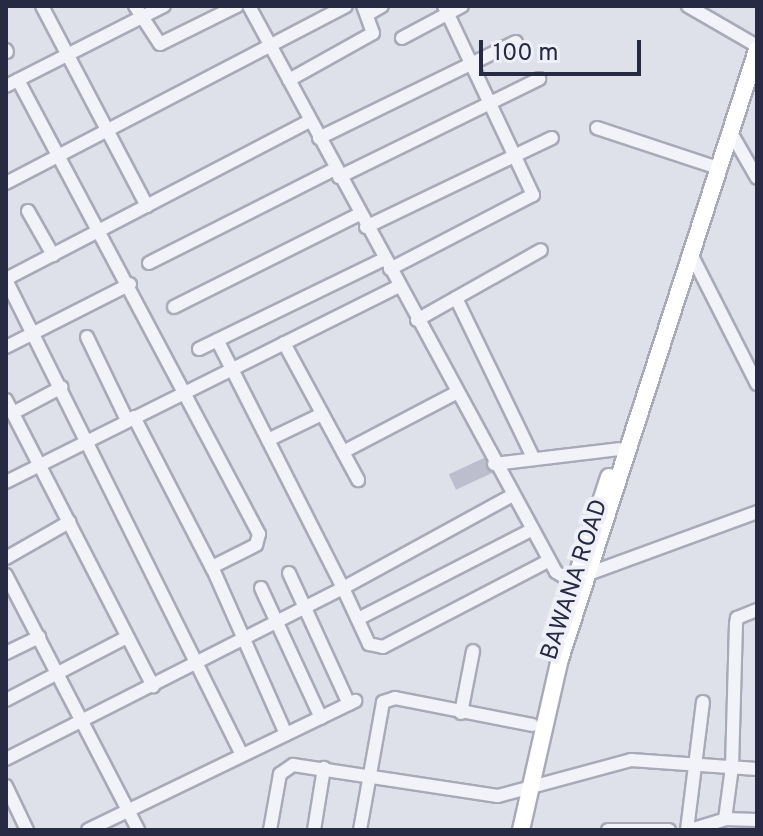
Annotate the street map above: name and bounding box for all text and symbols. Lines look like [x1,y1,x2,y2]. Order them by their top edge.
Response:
scale bar [483,24,645,74]
text: 100 m [493,39,559,69]
street label: BAWANA ROAD [536,496,616,664]

